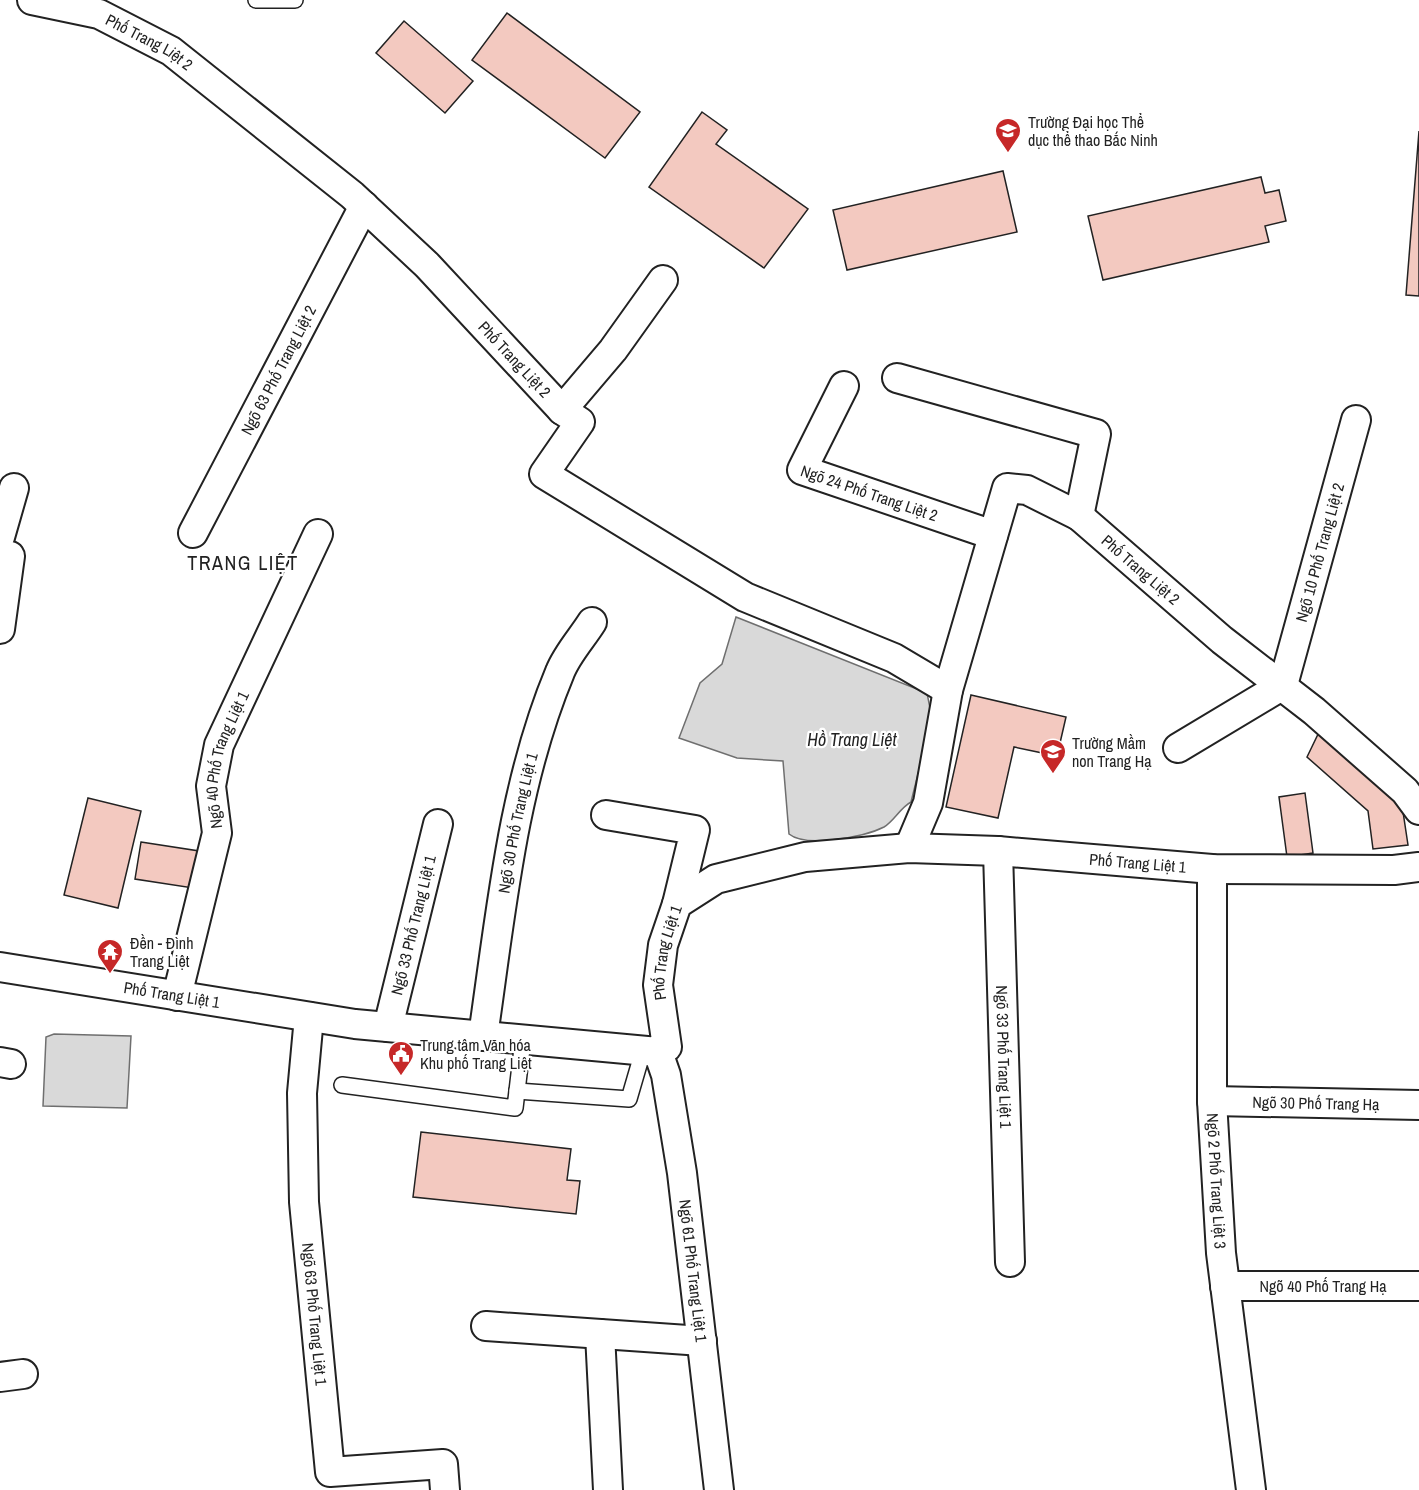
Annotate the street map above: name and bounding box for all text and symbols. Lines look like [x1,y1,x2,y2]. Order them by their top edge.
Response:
street label: Phố Trang Liệt 2 [102,8,198,75]
place label: Trường Đại học Thể dục thể thao Bắc Ninh [1028,111,1158,151]
school or university icon: Trường Đại học Thể dục thể thao Bắc Ninh [993,116,1023,154]
street label: Ngõ 63 Phố Trang Liệt 2 [235,301,321,438]
street label: Phố Trang Liệt 2 [474,316,556,402]
street label: Ngõ 24 Phố Trang Liệt 2 [798,459,941,526]
street label: Ngõ 10 Phố Trang Liệt 2 [1290,480,1349,624]
street label: Phố Trang Liệt 2 [1097,529,1185,610]
district label: TRANG LIỆT [187,549,299,576]
street label: Ngõ 40 Phố Trang Liệt 1 [200,687,254,830]
water label: Hồ Trang Liệt [807,727,898,752]
place label: Trường Mầm non Trang Hạ [1072,732,1152,772]
school or university icon: Trường Mầm non Trang Hạ [1038,737,1068,775]
street label: Ngõ 30 Phố Trang Liệt 1 [492,749,543,895]
street label: Phố Trang Liệt 1 [1088,848,1188,878]
street label: Ngõ 33 Phố Trang Liệt 1 [385,852,441,997]
street label: Phố Trang Liệt 1 [647,902,687,1002]
place label: Đền - Đình Trang Liệt [130,932,193,972]
temple icon: Đền - Đình Trang Liệt [95,937,125,975]
street label: Phố Trang Liệt 1 [122,976,222,1013]
street label: Ngõ 33 Phố Trang Liệt 1 [991,985,1017,1129]
place label: Trung tâm Văn hóa Khu phố Trang Liệt [420,1034,532,1074]
public building icon: Trung tâm Văn hóa Khu phố Trang Liệt [386,1039,416,1077]
street label: Ngõ 30 Phố Trang Hạ [1252,1091,1380,1115]
street label: Ngõ 2 Phố Trang Liệt 3 [1202,1112,1232,1249]
street label: Ngõ 61 Phố Trang Liệt 1 [674,1198,713,1344]
street label: Ngõ 63 Phố Trang Liệt 1 [297,1242,333,1387]
street label: Ngõ 40 Phố Trang Hạ [1259,1275,1387,1297]

